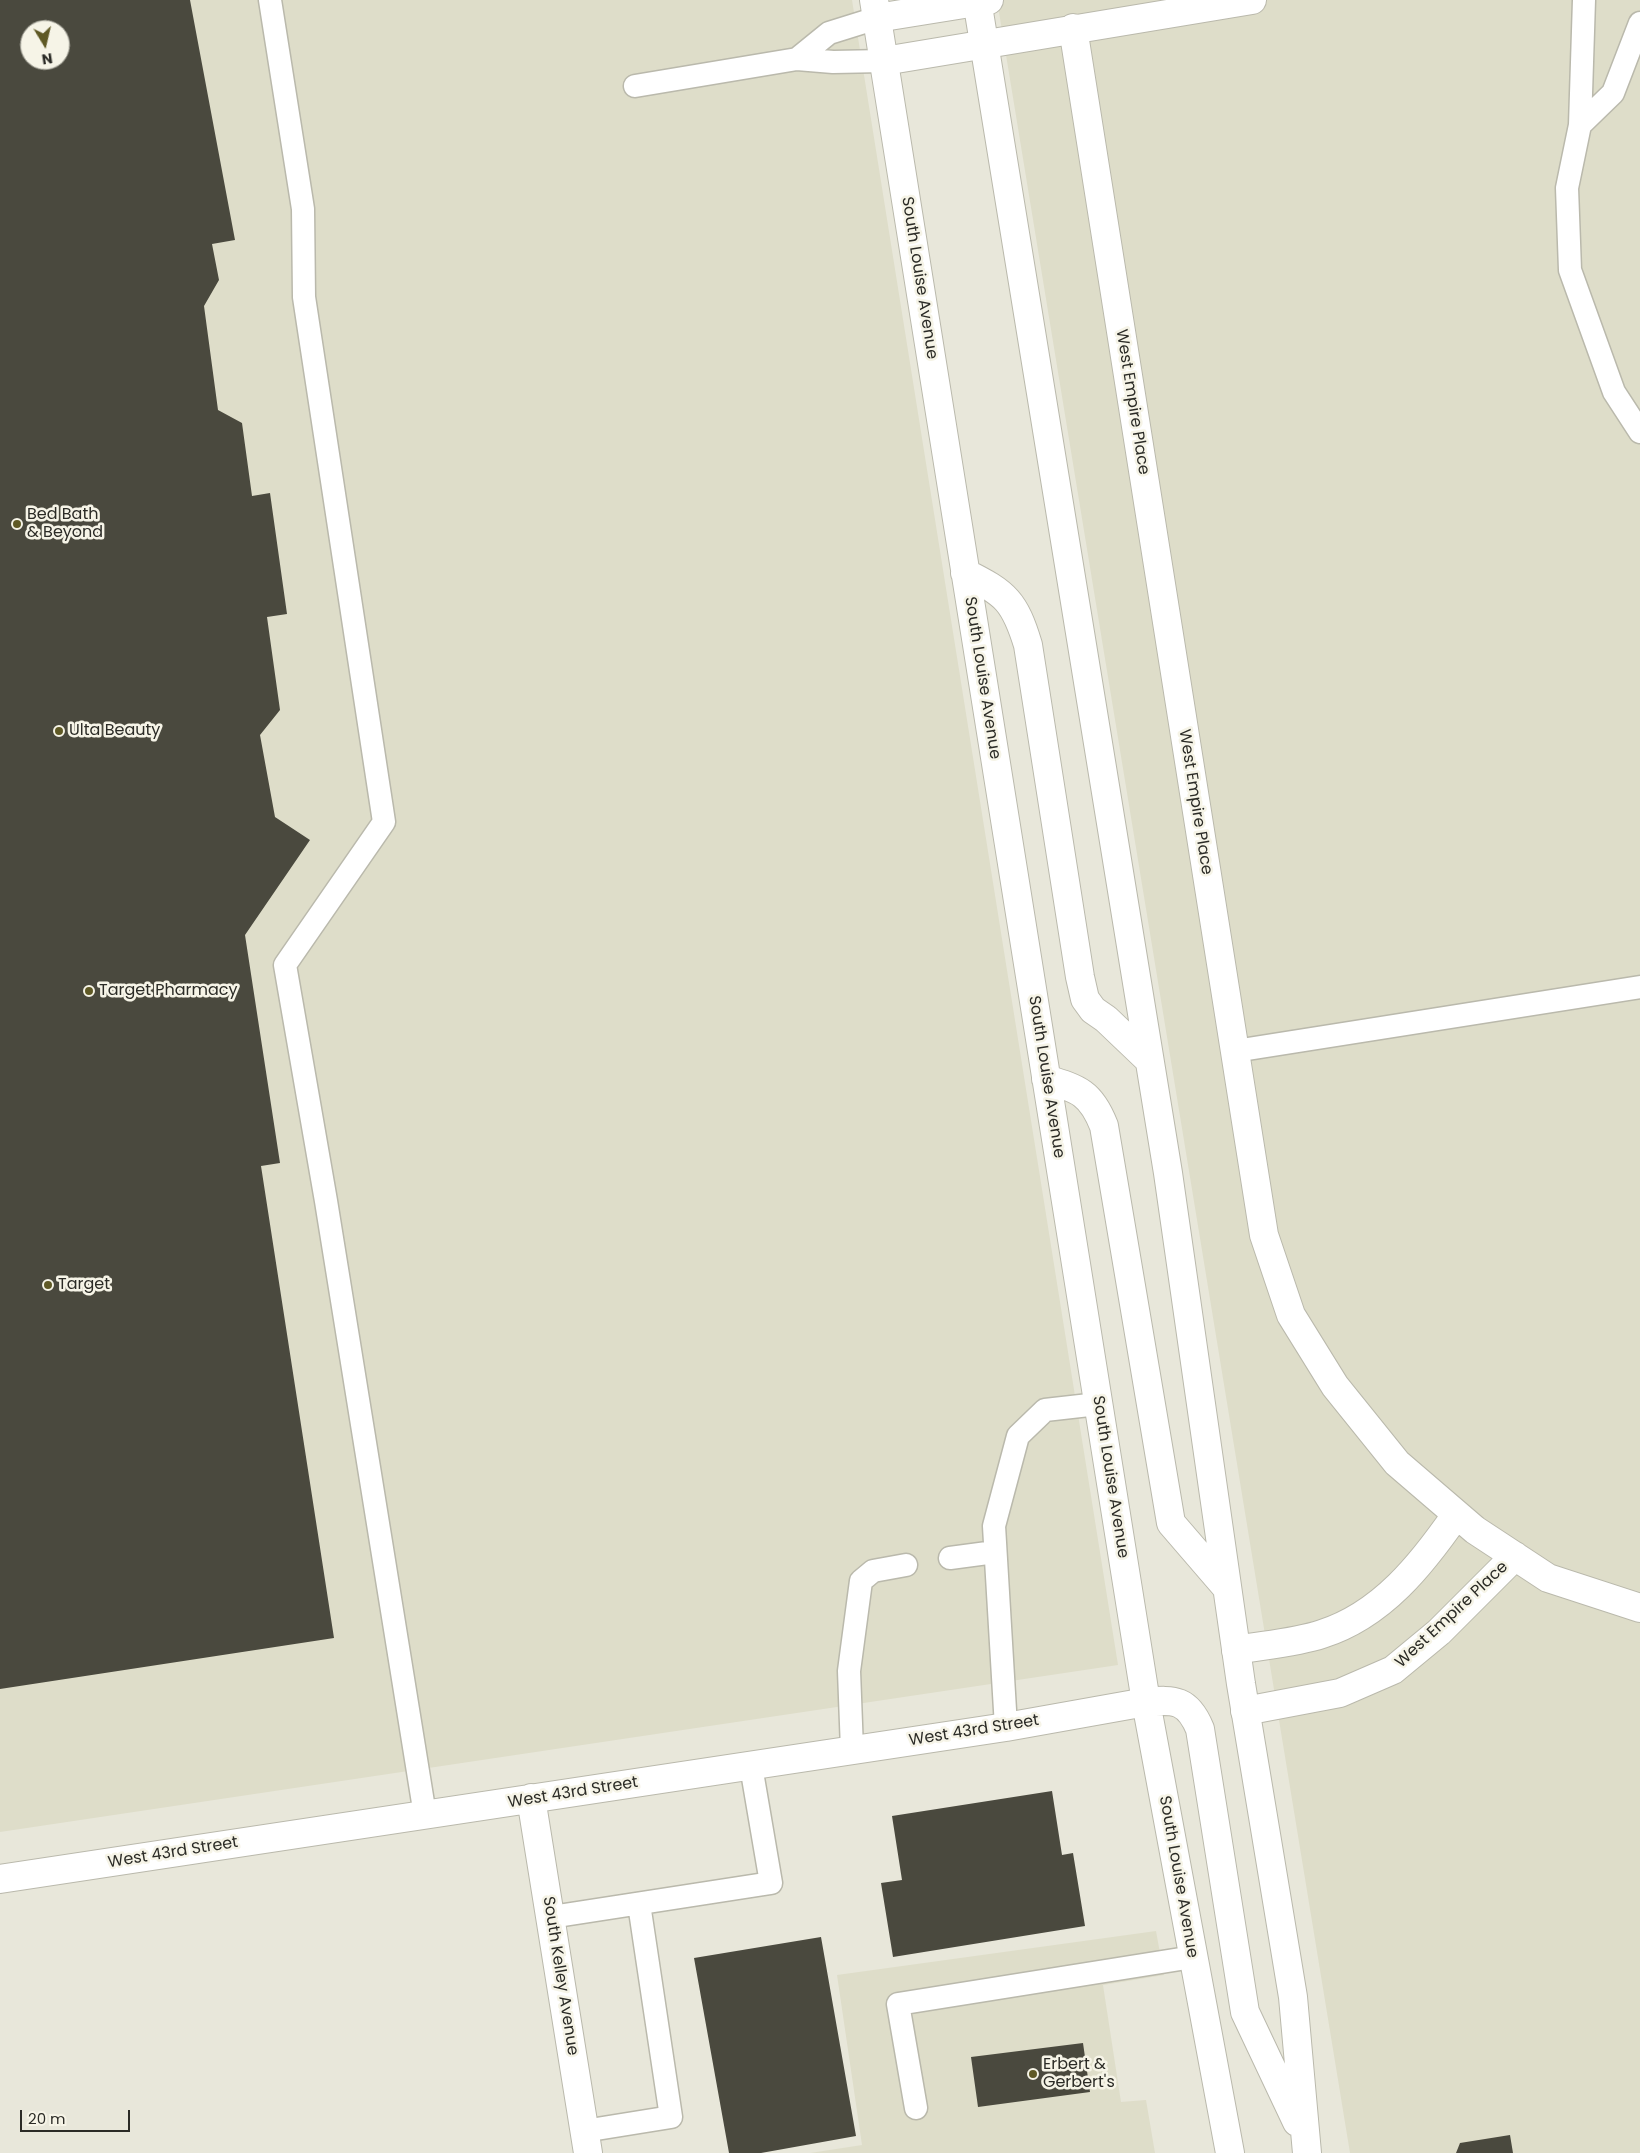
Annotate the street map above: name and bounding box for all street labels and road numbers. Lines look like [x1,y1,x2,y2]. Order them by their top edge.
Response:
street label: South Louise Avenue [897,195,941,361]
street label: West Empire Place [1111,328,1153,476]
street label: South Louise Avenue [960,595,1004,761]
street label: West Empire Place [1174,728,1216,876]
street label: South Louise Avenue [1024,994,1068,1160]
street label: South Louise Avenue [1088,1394,1132,1560]
street label: West Empire Place [1392,1558,1512,1672]
street label: West 43rd Street [908,1711,1040,1751]
street label: West 43rd Street [507,1773,639,1813]
street label: South Louise Avenue [1154,1795,1202,1959]
street label: West 43rd Street [107,1833,239,1873]
street label: South Kelley Avenue [538,1895,582,2057]

